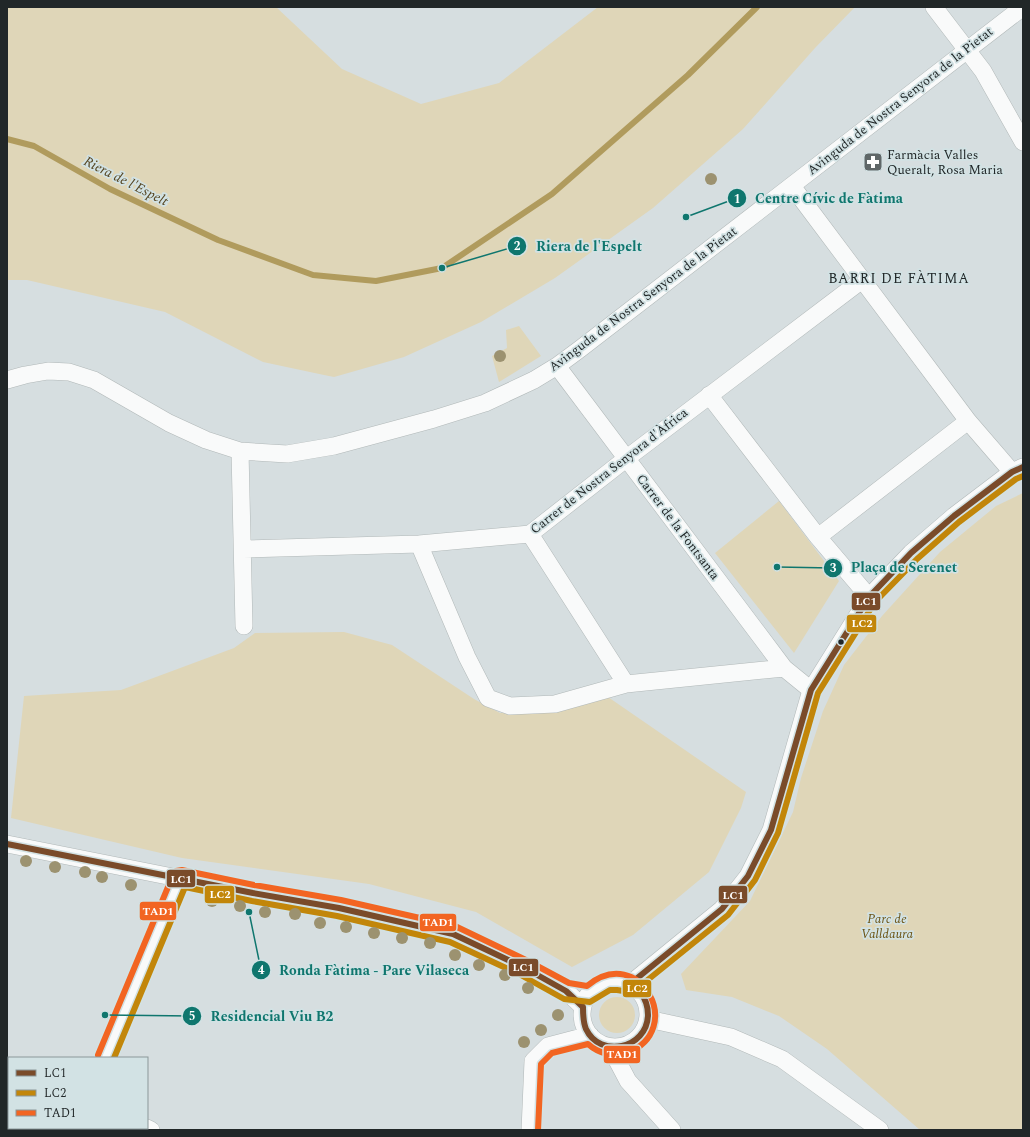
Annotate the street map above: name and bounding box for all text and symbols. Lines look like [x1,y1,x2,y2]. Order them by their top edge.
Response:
street label: Avinguda de Nostra Senyora de la Pietat [803,22,998,180]
place label: Farmàcia Valles Queralt, Rosa Maria [887,145,1003,180]
water label: Riera de l'Espelt [80,151,173,212]
pharmacy icon: Farmàcia Valles Queralt, Rosa Maria [862,151,884,173]
callout: Centre Cívic de Fàtima [727,185,912,211]
text: Centre Cívic de Fàtima [755,188,904,209]
text: 1 [734,190,740,209]
street label: Avinguda de Nostra Senyora de la Pietat [545,221,742,377]
callout: Riera de l'Espelt [507,233,650,259]
text: Riera de l'Espelt [536,236,643,257]
text: 2 [514,237,521,256]
district label: BARRI DE FÀTIMA [828,268,970,289]
street label: Carrer de Nostra Senyora d'Àfrica [526,403,693,539]
street label: Carrer de la Fontsanta [631,470,725,585]
callout: Plaça de Serenet [823,555,965,581]
text: Plaça de Serenet [851,557,958,578]
text: 3 [830,559,837,578]
line badge: LC1 [851,592,881,611]
text: LC1 [855,593,877,610]
line badge: LC2 [846,614,877,633]
text: LC2 [851,615,873,632]
unlabelled marker [836,637,846,647]
line badge: LC1 [166,869,196,888]
text: LC1 [170,871,192,888]
line badge: LC2 [204,885,235,904]
line badge: LC1 [718,885,748,904]
text: LC2 [209,886,231,903]
text: LC1 [722,887,744,904]
line badge: TAD1 [139,901,177,921]
text: TAD1 [143,903,173,920]
park label: Parc de Valldaura [861,909,913,944]
line badge: TAD1 [419,913,457,932]
text: TAD1 [423,914,453,931]
callout: Ronda Fàtima - Pare Vilaseca [251,957,478,983]
line badge: LC1 [508,958,539,977]
text: LC1 [512,959,534,976]
text: Ronda Fàtima - Pare Vilaseca [279,960,470,981]
text: 4 [258,961,265,980]
line badge: LC2 [622,979,652,998]
text: LC2 [626,980,648,997]
callout: Residencial Viu B2 [182,1003,341,1029]
text: Residencial Viu B2 [211,1006,334,1027]
text: 5 [189,1007,195,1026]
line badge: TAD1 [603,1045,641,1064]
text: TAD1 [607,1046,637,1063]
legend [8,1057,148,1129]
text: LC1 [44,1064,66,1083]
text: LC2 [44,1084,66,1103]
text: TAD1 [44,1104,76,1123]

